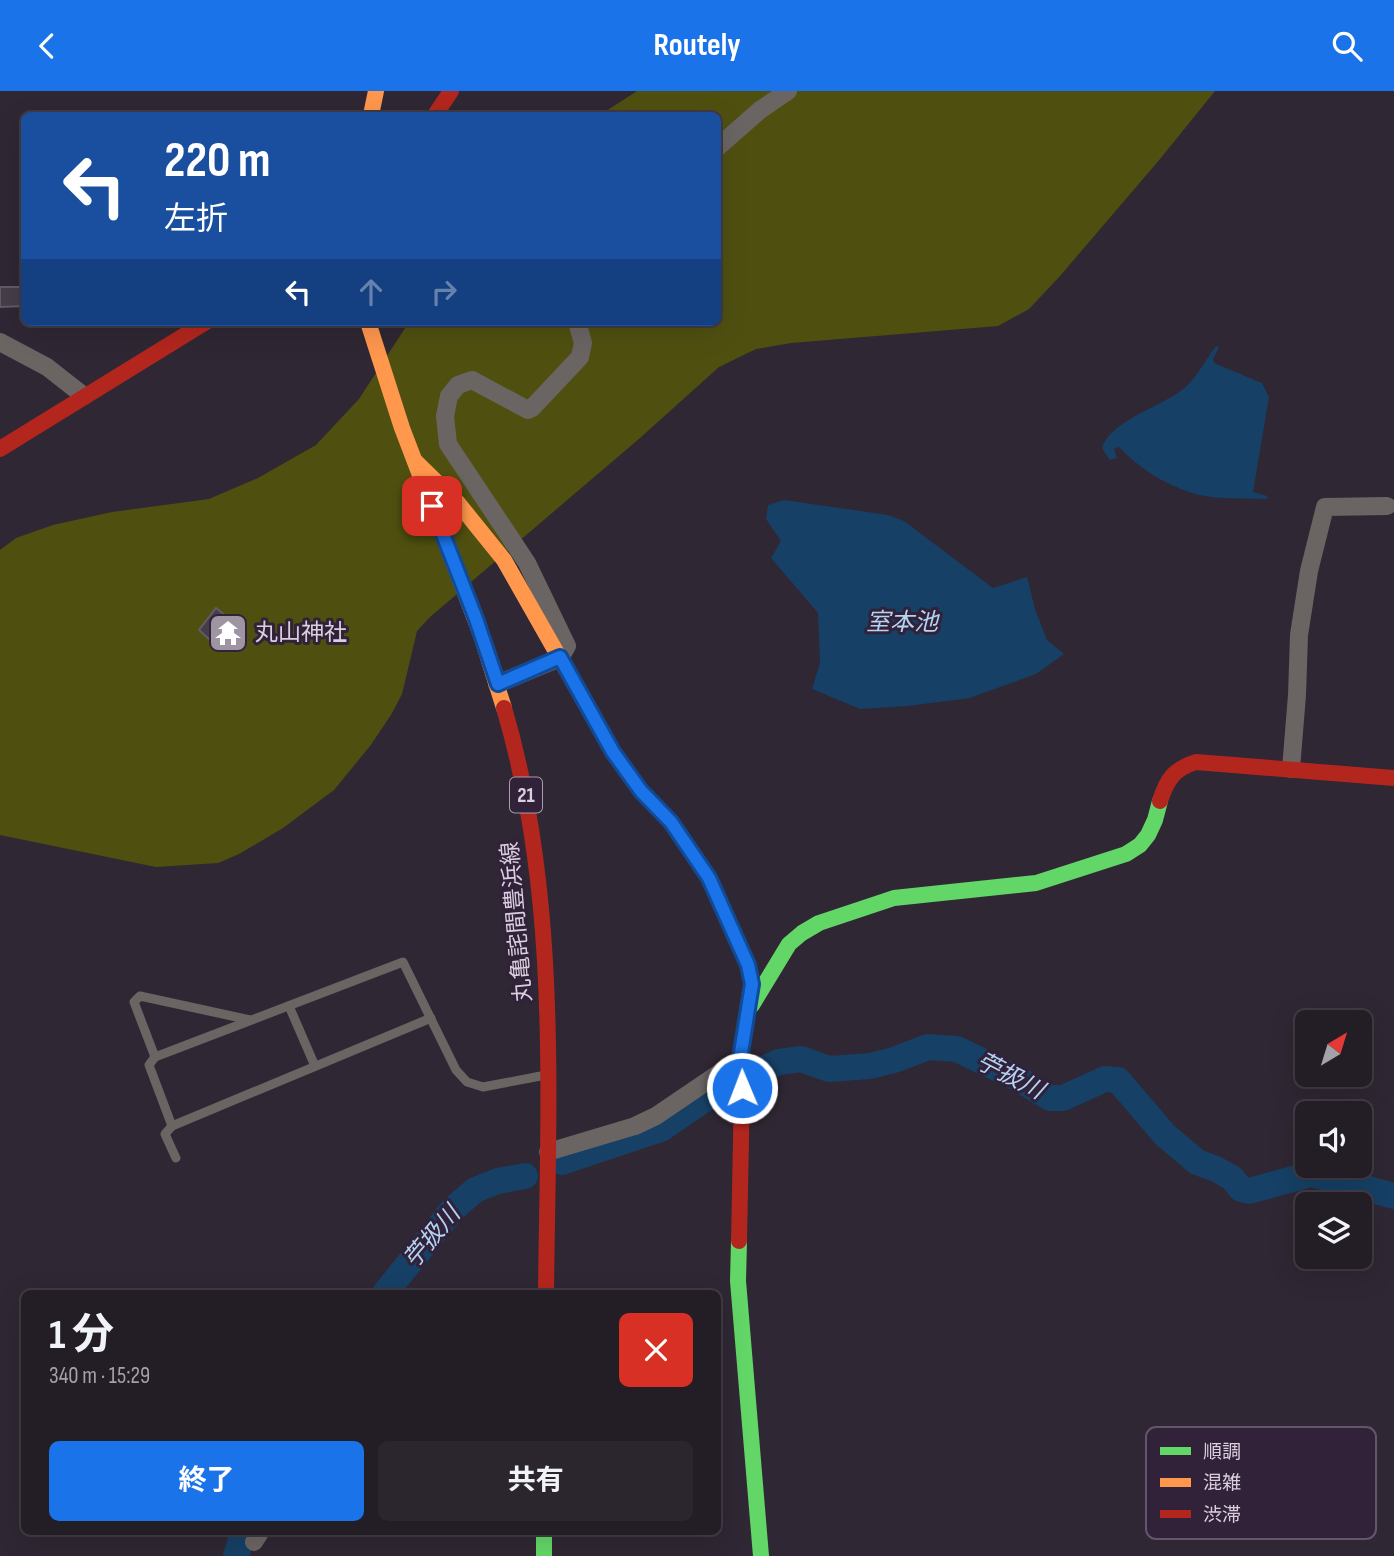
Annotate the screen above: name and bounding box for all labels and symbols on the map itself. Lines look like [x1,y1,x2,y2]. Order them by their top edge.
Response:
pin [402,476,462,536]
water label: 室本池 [866,608,940,637]
temple icon: 丸山神社 [207,612,249,654]
place label: 丸山神社 [255,619,347,647]
road number: 21 [510,777,542,813]
street label: 丸亀詫間豊浜線 [496,841,538,1003]
north arrow [1295,1010,1372,1087]
water label: 苧扱川 [971,1047,1051,1107]
position arrow [705,1051,779,1125]
water label: 苧扱川 [398,1198,468,1274]
legend [1146,1427,1376,1539]
text: 順調 [1203,1441,1241,1464]
text: 混雑 [1203,1472,1241,1495]
text: 渋滞 [1203,1504,1241,1527]

